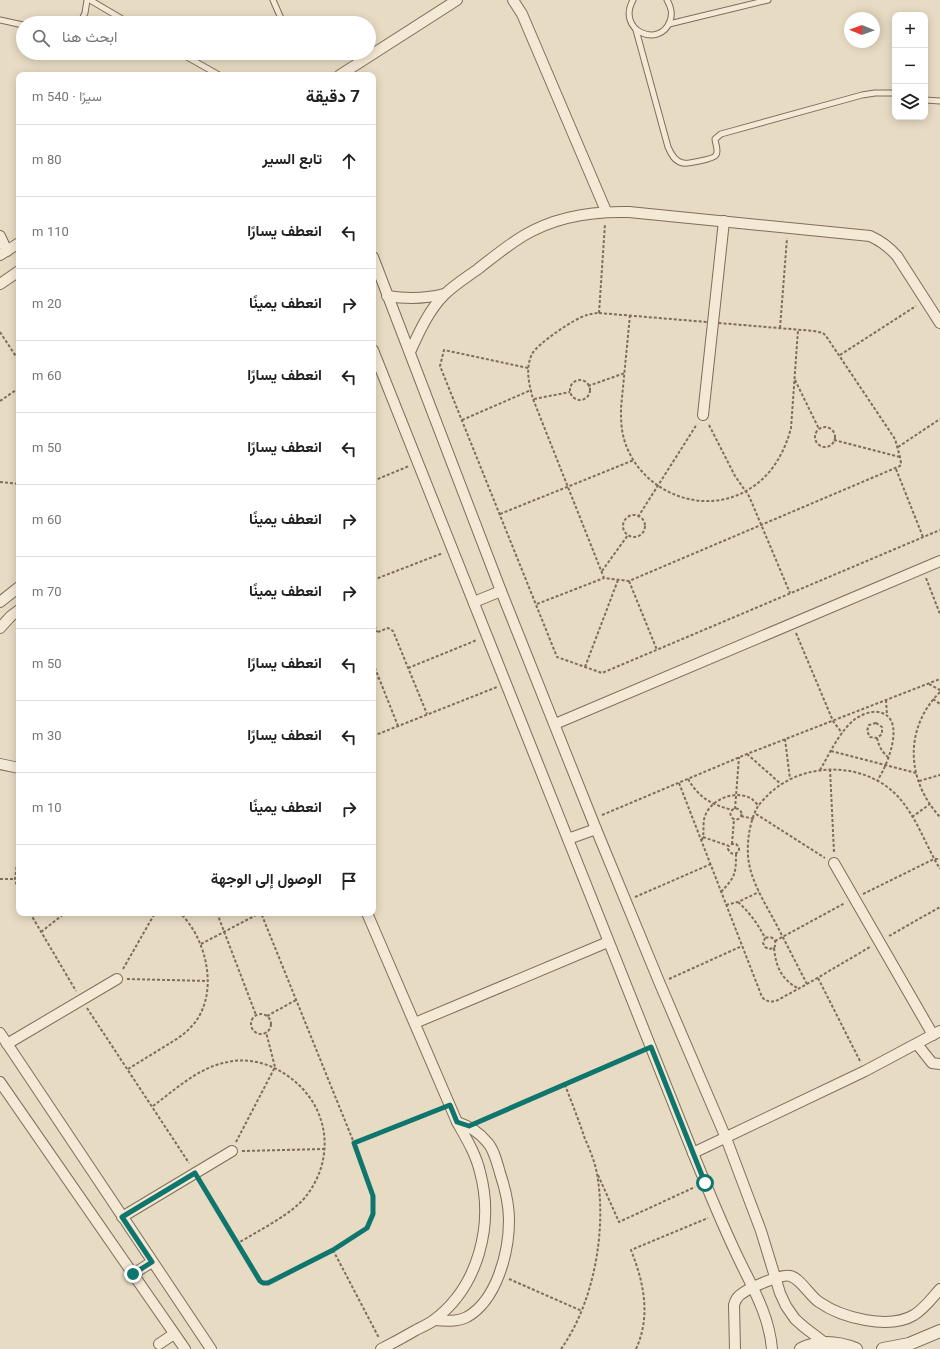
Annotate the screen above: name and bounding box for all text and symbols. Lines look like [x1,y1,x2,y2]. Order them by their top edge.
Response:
north arrow [844,12,880,48]
map controls [892,12,928,120]
button: + [892,12,928,48]
search box [16,16,376,60]
icon: search [30,27,52,49]
text: ابحث هنا [62,27,118,50]
button: − [892,48,928,84]
button: layers [892,84,928,120]
text: 7 دقيقة [306,85,360,111]
text: سيرًا · 540 m [32,88,102,108]
text: تابع السير [262,149,322,172]
icon: ahead [338,150,360,172]
text: 80 m [32,151,62,171]
text: انعطف يسارًا [247,221,322,244]
icon: left [338,222,360,244]
text: 110 m [32,223,69,243]
text: انعطف يمينًا [249,293,322,316]
icon: right [338,294,360,316]
text: 20 m [32,295,62,315]
text: انعطف يسارًا [247,365,322,388]
icon: left [338,366,360,388]
text: 60 m [32,367,62,387]
text: انعطف يسارًا [247,437,322,460]
icon: left [338,438,360,460]
text: 50 m [32,439,62,459]
text: انعطف يمينًا [249,509,322,532]
icon: right [338,510,360,532]
text: 60 m [32,511,62,531]
text: انعطف يمينًا [249,581,322,604]
icon: right [338,582,360,604]
text: 70 m [32,583,62,603]
text: انعطف يسارًا [247,653,322,676]
icon: left [338,654,360,676]
text: 50 m [32,655,62,675]
text: انعطف يسارًا [247,725,322,748]
icon: left [338,726,360,748]
text: 30 m [32,727,62,747]
text: انعطف يمينًا [249,797,322,820]
icon: right [338,798,360,820]
text: 10 m [32,799,62,819]
text: الوصول إلى الوجهة [211,869,322,892]
icon: arrive [338,870,360,892]
route start [696,1174,714,1192]
route end [124,1265,142,1283]

